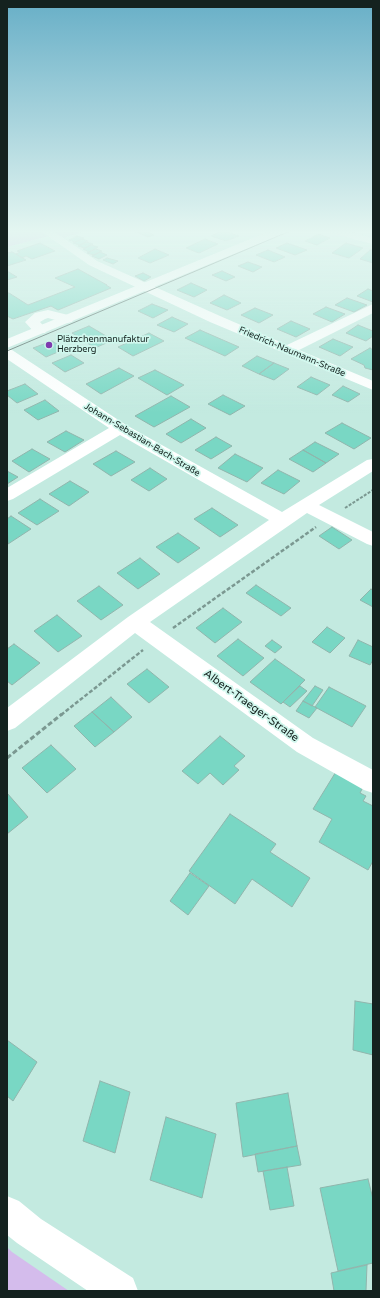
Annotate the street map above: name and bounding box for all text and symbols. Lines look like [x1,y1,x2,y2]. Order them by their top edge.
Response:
street label: Friedrich-Naumann-Straße [237,325,347,379]
place label: Plätzchenmanufaktur Herzberg [57,335,149,356]
marker: Plätzchenmanufaktur Herzberg [44,340,54,350]
street label: Johann-Sebastian-Bach-Straße [82,401,202,479]
street label: Albert-Traeger-Straße [201,667,301,745]

